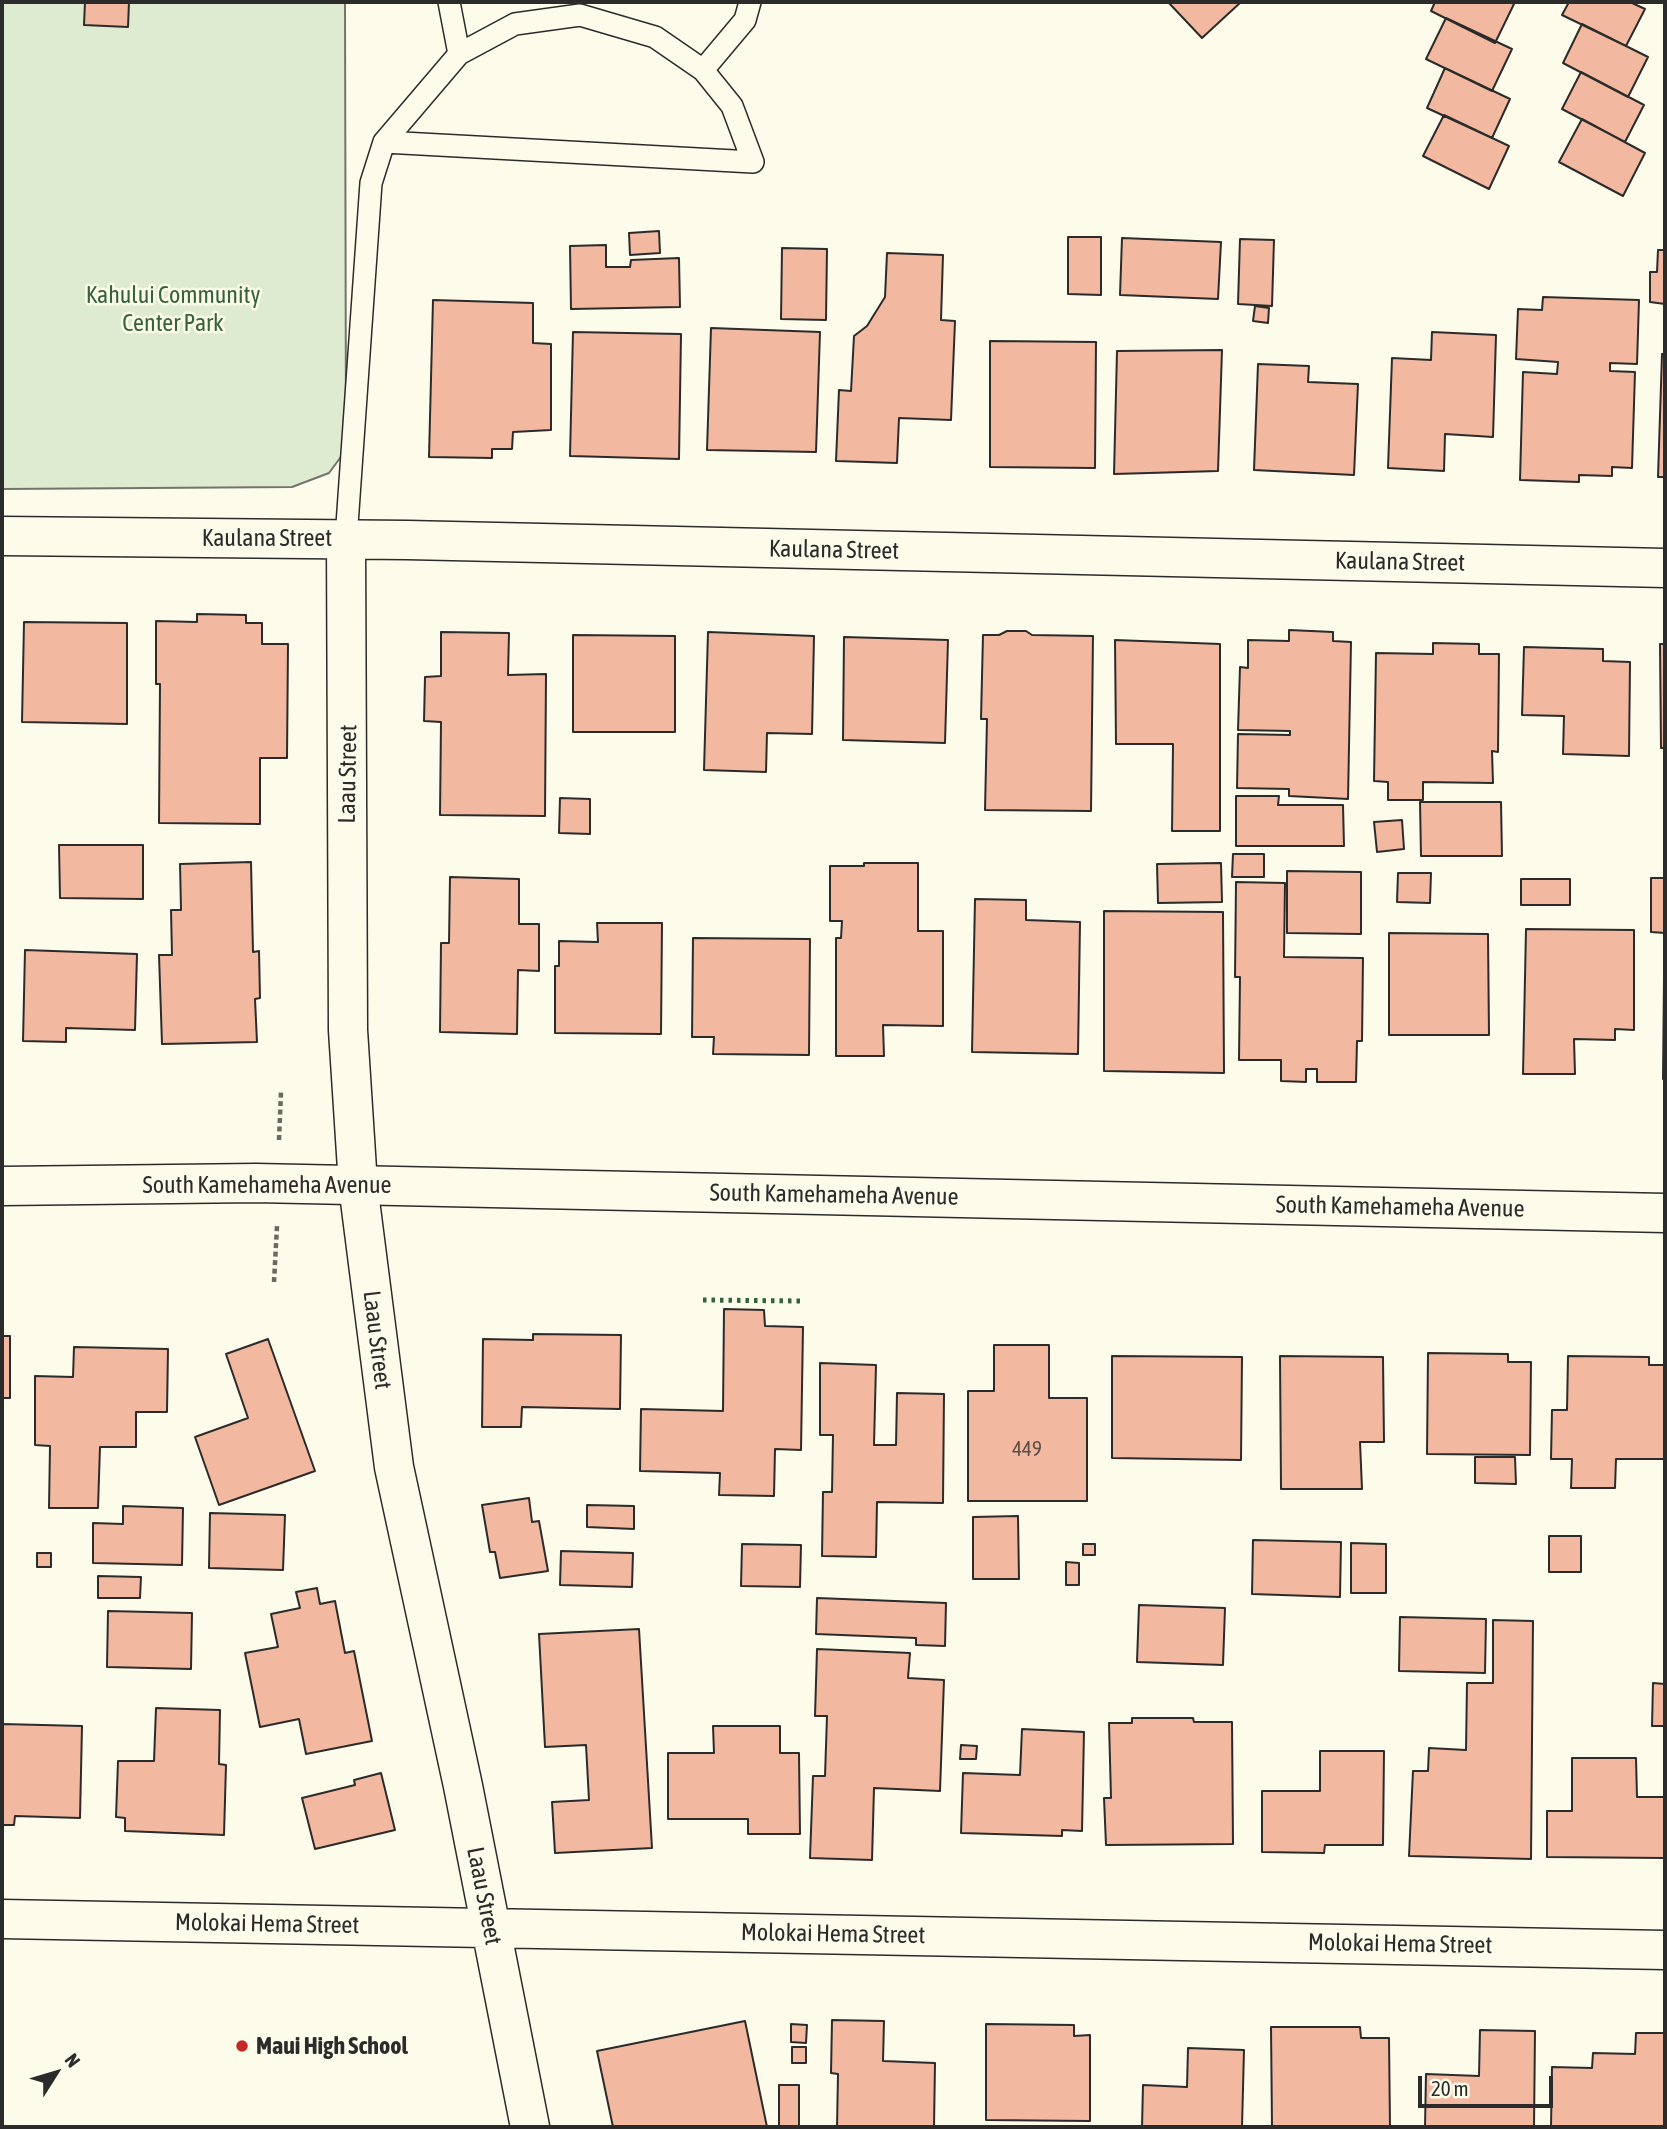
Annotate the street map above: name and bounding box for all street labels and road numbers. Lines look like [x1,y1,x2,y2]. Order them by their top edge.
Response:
street label: Kaulana Street [202,524,332,552]
street label: Kaulana Street [769,534,899,566]
street label: Kaulana Street [1335,546,1465,578]
street label: Laau Street [333,724,363,824]
street label: South Kamehameha Avenue [143,1171,391,1199]
street label: South Kamehameha Avenue [709,1178,959,1212]
street label: South Kamehameha Avenue [1275,1190,1525,1224]
street label: Laau Street [357,1289,397,1391]
street label: Laau Street [460,1845,508,1947]
street label: Molokai Hema Street [175,1908,359,1940]
street label: Molokai Hema Street [741,1918,925,1950]
street label: Molokai Hema Street [1308,1928,1492,1960]

